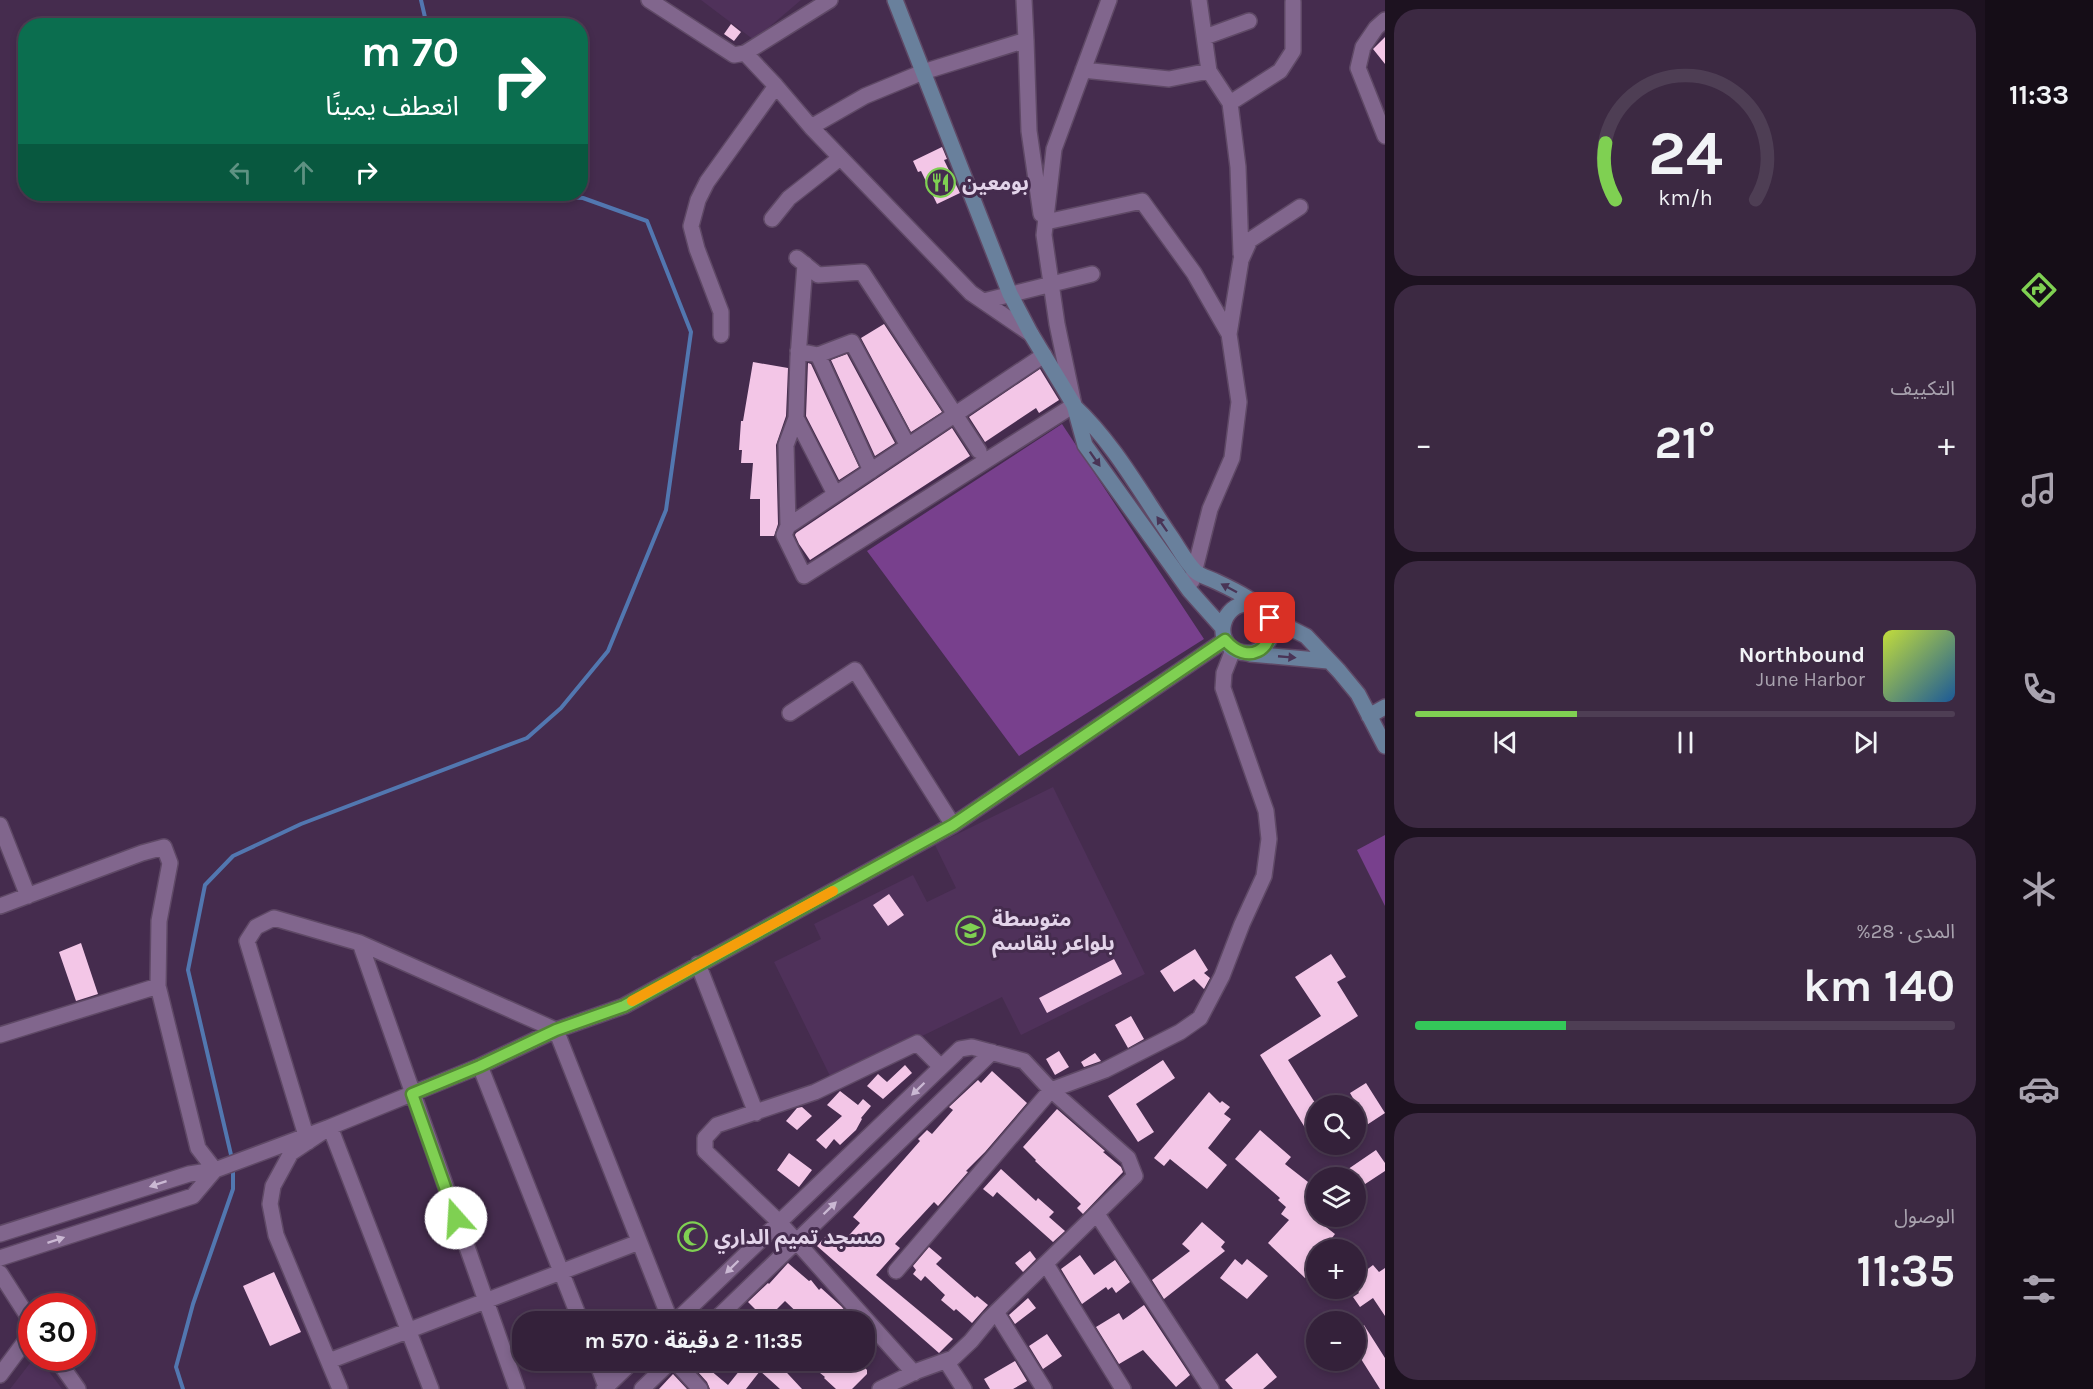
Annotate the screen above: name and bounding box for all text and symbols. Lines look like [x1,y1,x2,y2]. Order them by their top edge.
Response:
text: 70 m [361,27,459,77]
icon: right [480,42,558,120]
text: 11:33 [2009,79,2069,111]
text: انعطف يمينًا [325,90,459,122]
text: 24 [1648,117,1722,190]
icon: left [224,156,257,189]
icon: ahead [287,156,320,189]
icon: right [350,156,383,189]
restaurant icon: بومعين [925,167,957,199]
place label: بومعين [962,171,1029,195]
text: km/h [1658,185,1712,210]
icon: directions [2018,269,2060,311]
text: التكييف [1891,377,1955,400]
text: 21° [1655,417,1715,469]
text: − [1415,425,1432,463]
text: + [1938,425,1955,463]
one-way arrow [1089,451,1101,467]
icon: music [2018,469,2060,511]
one-way arrow [1156,517,1168,533]
one-way arrow [1221,583,1238,593]
pin [1244,592,1295,643]
icon: arrive [1253,601,1286,634]
text: Northbound [1739,642,1865,668]
one-way arrow [1277,652,1296,662]
text: June Harbor [1756,668,1865,691]
icon: phone [2018,668,2060,710]
icon: previous [1489,726,1522,759]
icon: pause [1669,726,1702,759]
icon: next [1849,726,1882,759]
icon: climate [2018,868,2060,910]
place label: متوسطة بلواعر بلقاسم [992,907,1115,958]
school or university icon: متوسطة بلواعر بلقاسم [955,915,987,947]
text: المدى · 28% [1856,920,1955,943]
text: 140 km [1803,960,1955,1012]
icon: car [2018,1068,2060,1110]
one-way arrow [911,1082,926,1096]
map controls [1306,1095,1366,1371]
button: search [1306,1095,1366,1155]
button: layers [1306,1167,1366,1227]
one-way arrow [149,1180,167,1189]
position arrow [424,1186,488,1250]
one-way arrow [823,1201,838,1215]
text: الوصول [1894,1205,1955,1228]
mosque icon: مسجد تميم الداري [677,1221,709,1253]
place label: مسجد تميم الداري [714,1225,883,1254]
one-way arrow [47,1235,65,1245]
button: + [1306,1239,1366,1299]
text: 11:35 [1857,1245,1955,1297]
one-way arrow [724,1260,739,1274]
icon: filters [2018,1268,2060,1310]
speed limit sign: 30 [18,1293,96,1371]
button: − [1306,1311,1366,1371]
text: 11:35 · 2 دقيقة · 570 m [584,1328,803,1354]

